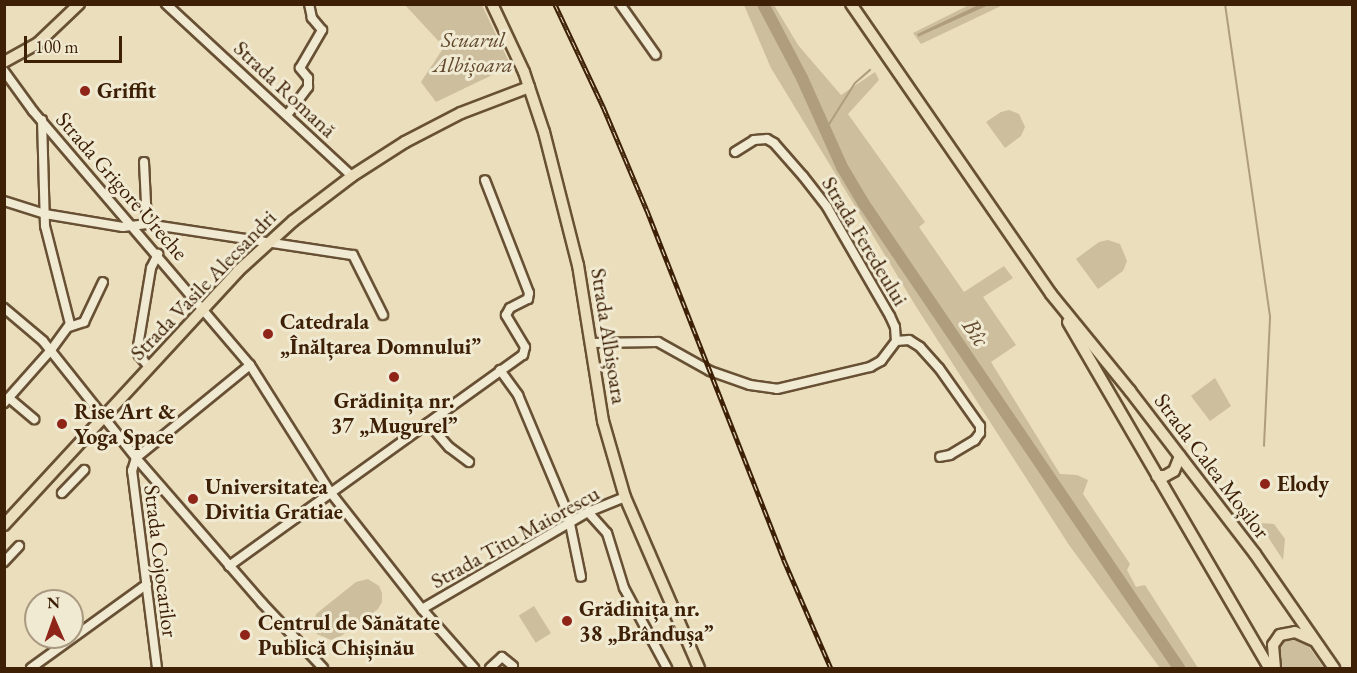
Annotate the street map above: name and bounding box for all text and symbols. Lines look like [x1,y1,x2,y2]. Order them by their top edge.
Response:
scale bar [27,24,124,62]
park label: Scuarul Albișoara [433,26,513,78]
text: 100 m [35,35,79,58]
street label: Strada Romană [228,35,342,143]
place label: Griffit [97,78,156,104]
marker: Griffit [78,84,92,98]
street label: Strada Grigore Ureche [50,106,194,266]
street label: Strada Feredeului [816,172,914,310]
street label: Strada Vasile Alecsandri [124,204,282,366]
street label: Strada Albișoara [585,266,633,406]
place label: Catedrala „Înălțarea Domnului” [280,308,481,360]
water label: Bîc [956,312,996,352]
marker: Catedrala „Înălțarea Domnului” [261,327,275,341]
marker: Grădinița nr. 37 „Mugurel” [387,370,401,384]
place label: Grădinița nr. 37 „Mugurel” [331,387,457,439]
street label: Strada Calea Moșilor [1149,388,1275,544]
place label: Rise Art & Yoga Space [74,398,176,450]
marker: Rise Art & Yoga Space [55,417,69,431]
place label: Elody [1277,471,1329,497]
place label: Universitatea Divitia Gratiae [205,473,343,524]
marker: Elody [1258,477,1272,491]
street label: Strada Titu Maiorescu [426,480,604,594]
street label: Strada Cojocarilor [139,483,183,639]
marker: Universitatea Divitia Gratiae [186,492,200,506]
north arrow [24,589,84,649]
text: N [47,592,60,613]
place label: Grădinița nr. 38 „Brândușa” [579,595,713,646]
place label: Centrul de Sănătate Publică Chișinău [258,609,440,660]
marker: Grădinița nr. 38 „Brândușa” [560,614,574,628]
marker: Centrul de Sănătate Publică Chișinău [236,626,254,644]

